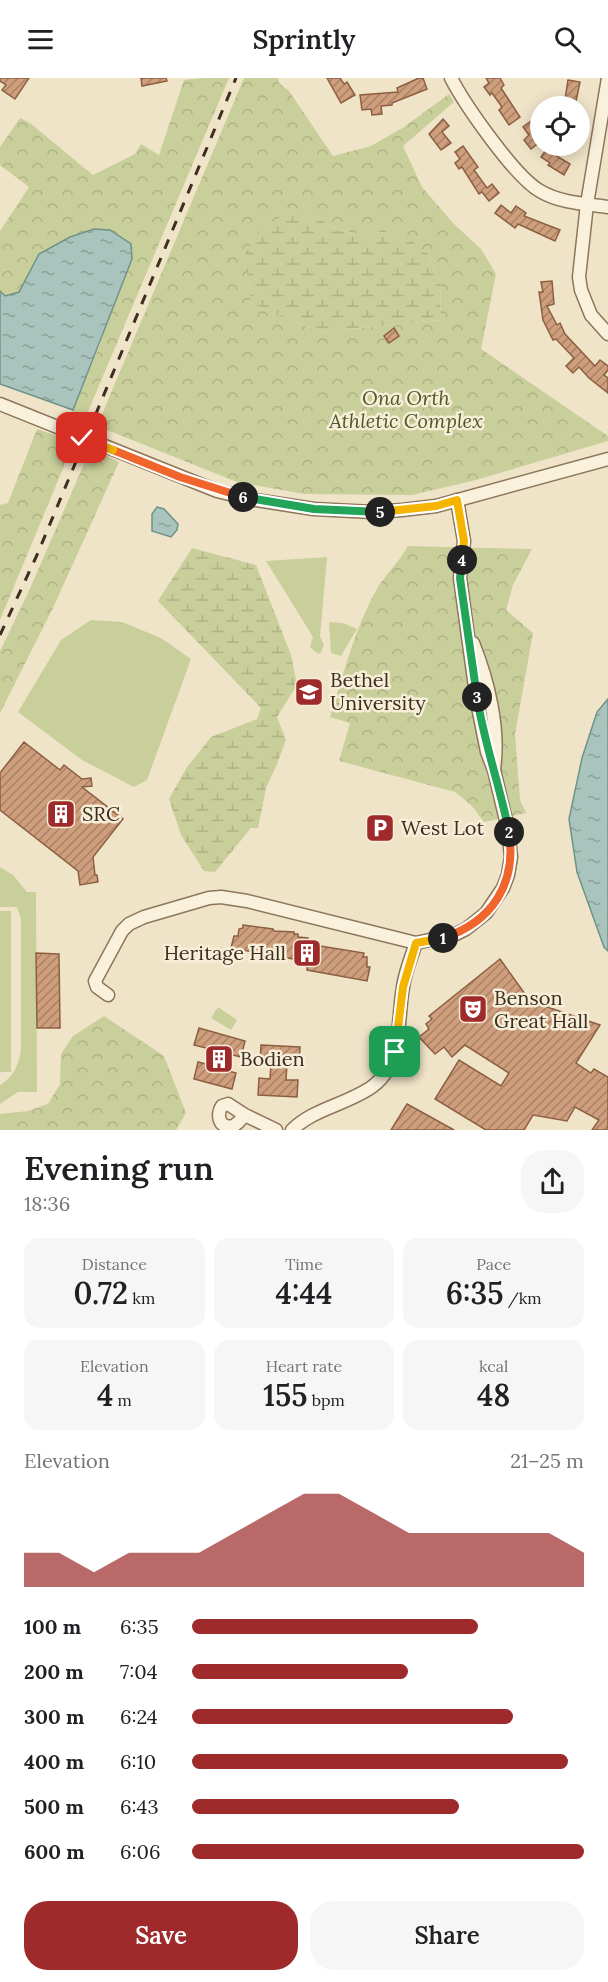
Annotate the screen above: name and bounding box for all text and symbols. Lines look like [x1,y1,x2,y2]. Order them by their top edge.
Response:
text: Sprintly [252,22,356,56]
icon: menu [24,23,57,56]
icon: search [551,23,584,56]
map controls [530,96,590,156]
button: locate [530,96,590,156]
park label: Ona Orth Athletic Complex [328,385,483,433]
pin [56,412,107,463]
icon: check [65,421,98,454]
pin: 6 [228,482,258,512]
text: 6 [238,487,248,507]
pin: 5 [365,497,395,527]
text: 5 [376,502,384,522]
pin: 4 [447,545,477,575]
text: 4 [458,550,466,570]
place label: Bethel University [330,667,426,715]
school or university icon: Bethel University [293,676,325,708]
pin: 3 [462,682,492,712]
text: 3 [473,687,481,707]
building icon: SRC [45,798,77,830]
place label: SRC [82,801,120,826]
parking icon: West Lot [364,812,396,844]
place label: West Lot [401,815,484,840]
pin: 2 [494,817,524,847]
text: 2 [505,822,513,842]
pin: 1 [428,923,458,953]
text: 1 [440,928,446,948]
building icon: Heritage Hall [291,937,323,969]
place label: Heritage Hall [164,940,286,965]
place label: Benson Great Hall [494,985,588,1033]
theatre icon: Benson Great Hall [457,993,489,1025]
pin [369,1026,420,1077]
icon: arrive [378,1035,411,1068]
building icon: Bodien [203,1043,235,1075]
place label: Bodien [240,1046,305,1071]
text: Evening run [24,1147,214,1189]
button: share [521,1150,584,1213]
text: 18:36 [24,1191,70,1216]
text: Distance [82,1254,147,1274]
text: Time [285,1254,323,1274]
text: Pace [476,1254,511,1274]
text: 0.72 [73,1274,128,1312]
text: 4:44 [276,1274,332,1312]
text: 6:35 [446,1274,503,1312]
text: km [128,1288,155,1308]
text: /km [503,1288,542,1308]
text: Elevation [80,1356,149,1376]
text: Heart rate [266,1356,342,1376]
text: kcal [479,1356,508,1376]
text: 4 [97,1376,113,1414]
text: 155 [263,1376,307,1414]
text: 48 [477,1376,510,1414]
text: m [113,1390,132,1410]
text: bpm [307,1390,345,1410]
text: Elevation [24,1448,110,1473]
text: 21–25 m [510,1448,584,1473]
text: 100 m [24,1614,81,1639]
text: 6:35 [120,1614,159,1639]
text: 200 m [24,1659,84,1684]
text: 7:04 [120,1659,157,1684]
text: 300 m [24,1704,84,1729]
text: 6:24 [120,1704,158,1729]
text: 400 m [24,1749,84,1774]
text: 6:10 [120,1749,156,1774]
text: 500 m [24,1794,84,1819]
text: 6:43 [120,1794,159,1819]
text: 600 m [24,1839,85,1864]
text: 6:06 [120,1839,161,1864]
button: Save [24,1901,298,1970]
button: Share [310,1901,584,1970]

